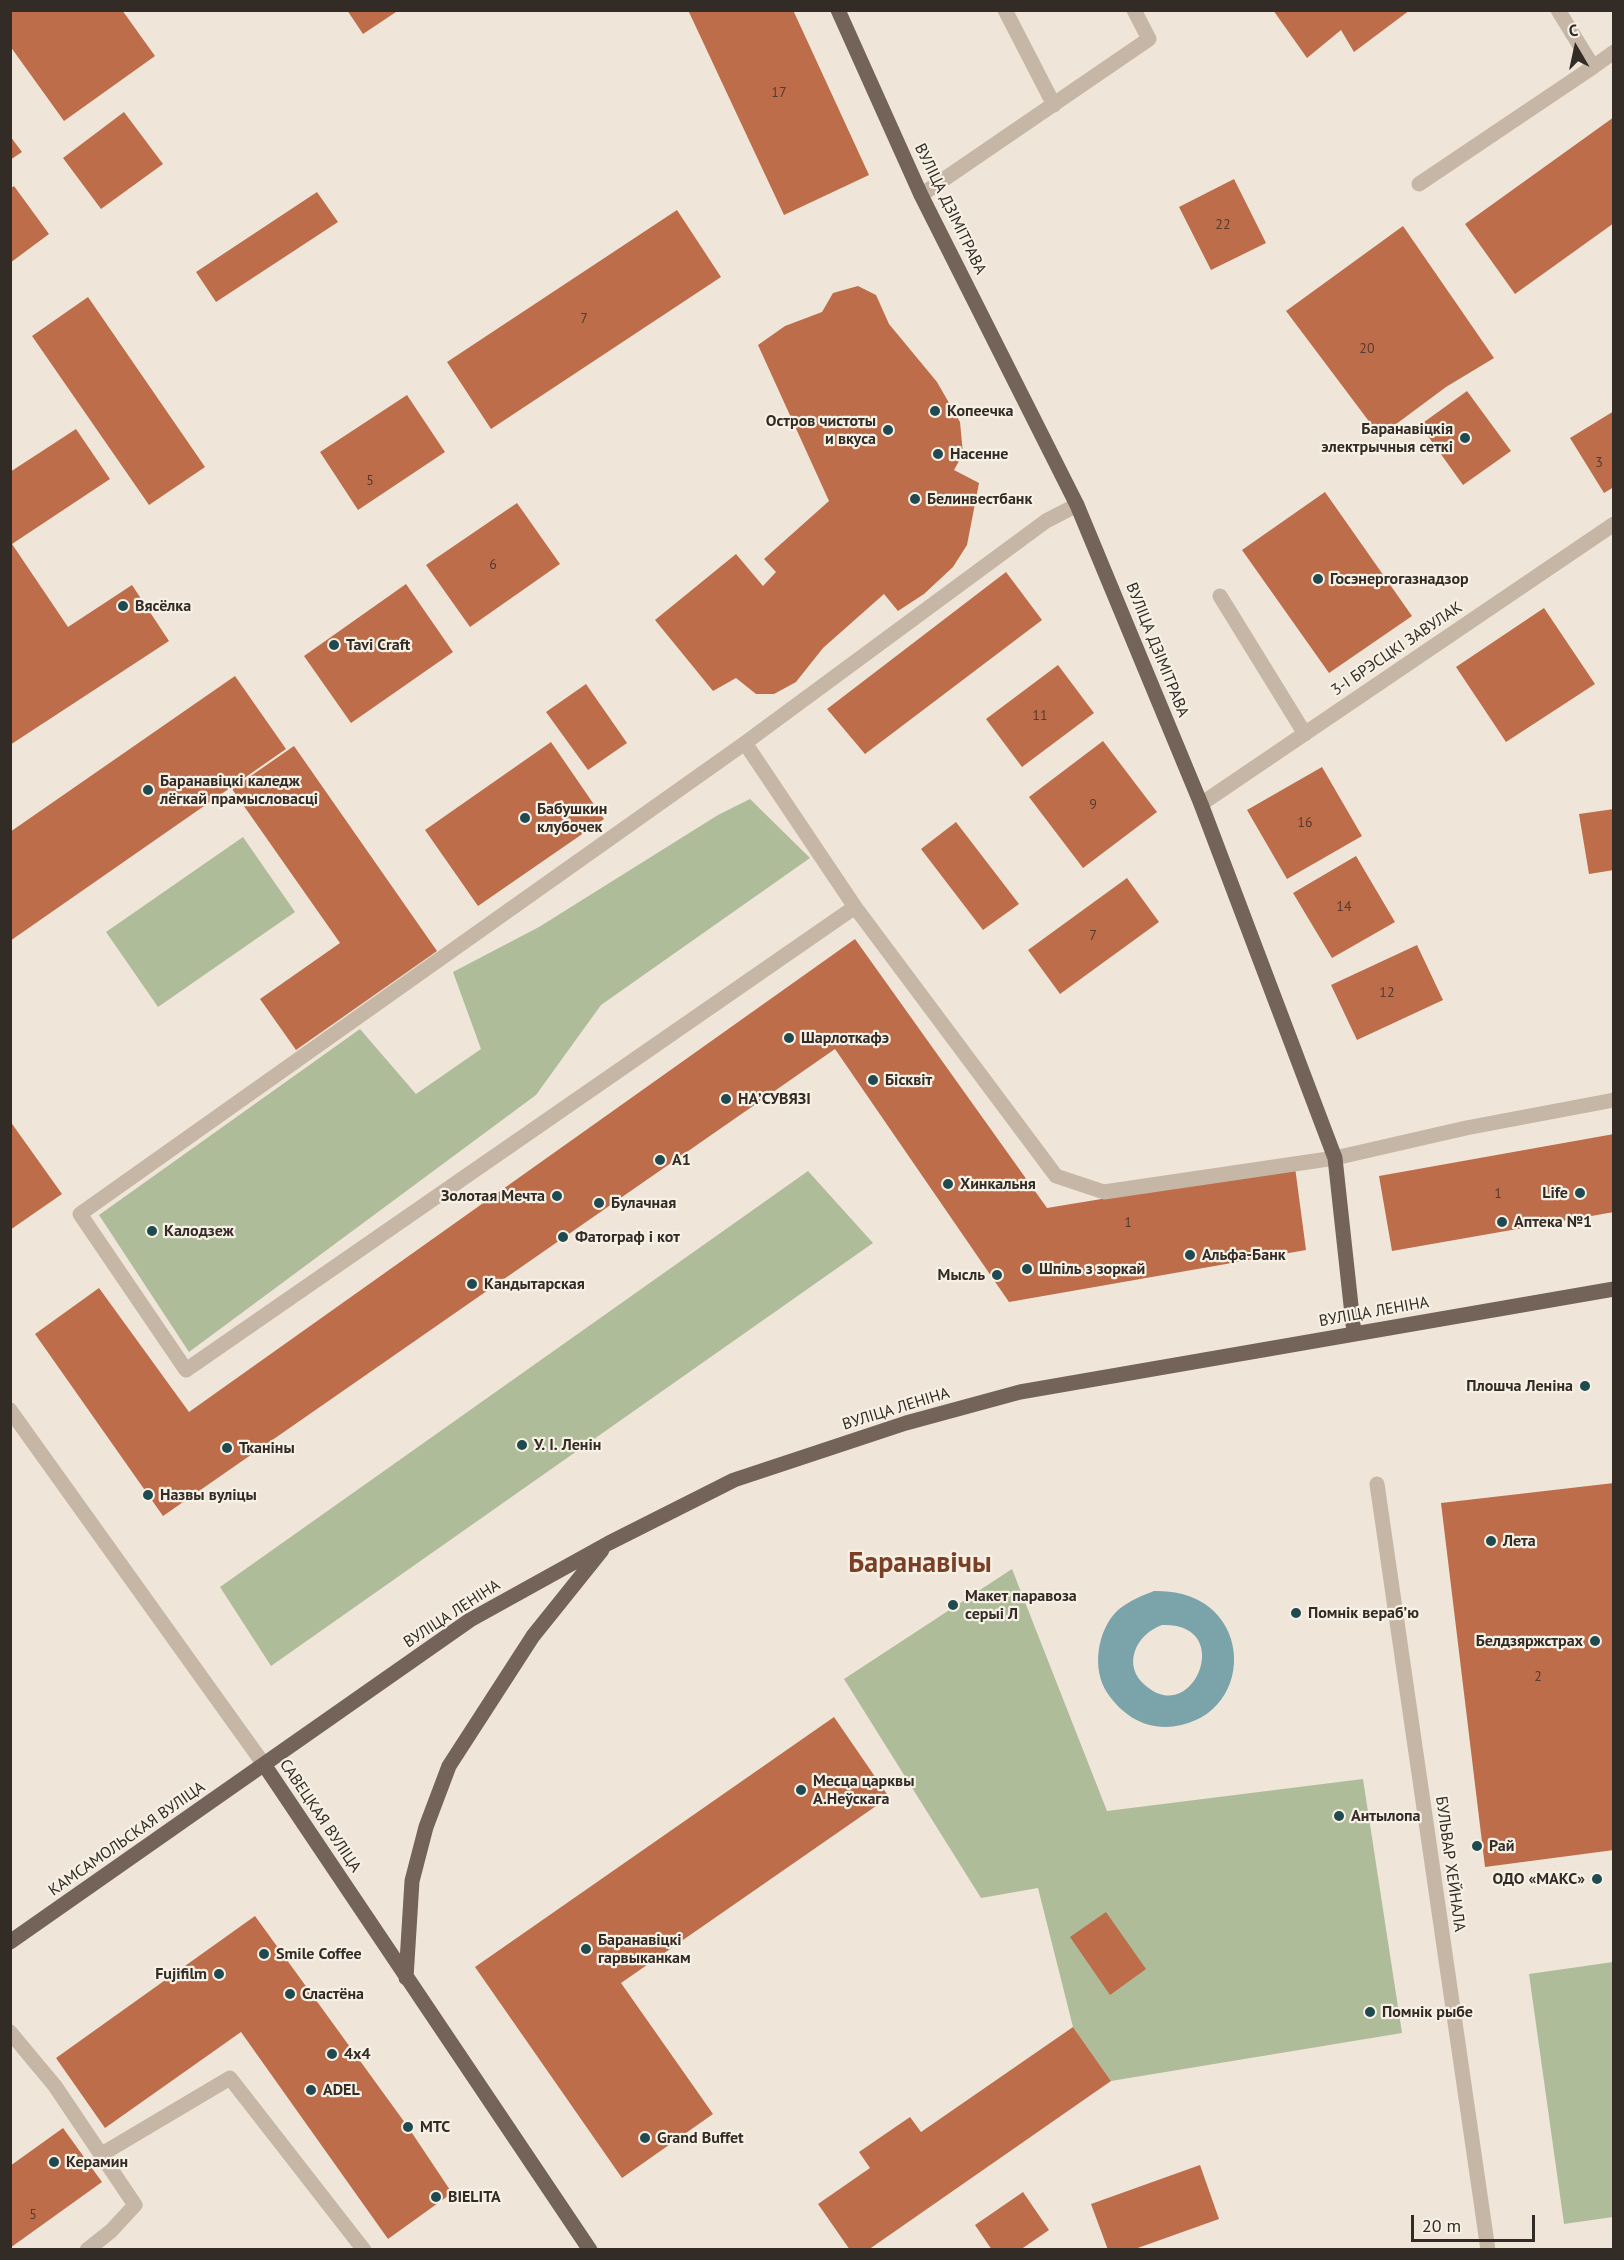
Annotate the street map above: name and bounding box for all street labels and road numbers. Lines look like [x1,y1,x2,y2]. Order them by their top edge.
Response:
street label: ВУЛІЦА ДЗІМІТРАВА [910,140,990,278]
street label: ВУЛІЦА ДЗІМІТРАВА [1121,580,1193,720]
street label: 3-І БРЭСЦКІ ЗАВУЛАК [1328,598,1466,700]
street label: ВУЛІЦА ЛЕНІНА [1318,1293,1430,1331]
street label: ВУЛІЦА ЛЕНІНА [840,1384,952,1434]
street label: ВУЛІЦА ЛЕНІНА [400,1576,504,1652]
street label: САВЕЦКАЯ ВУЛІЦА [275,1756,365,1876]
street label: КАМСАМОЛЬСКАЯ ВУЛІЦА [45,1778,209,1900]
street label: БУЛЬВАР ХЕЙНАЛА [1431,1795,1469,1933]

